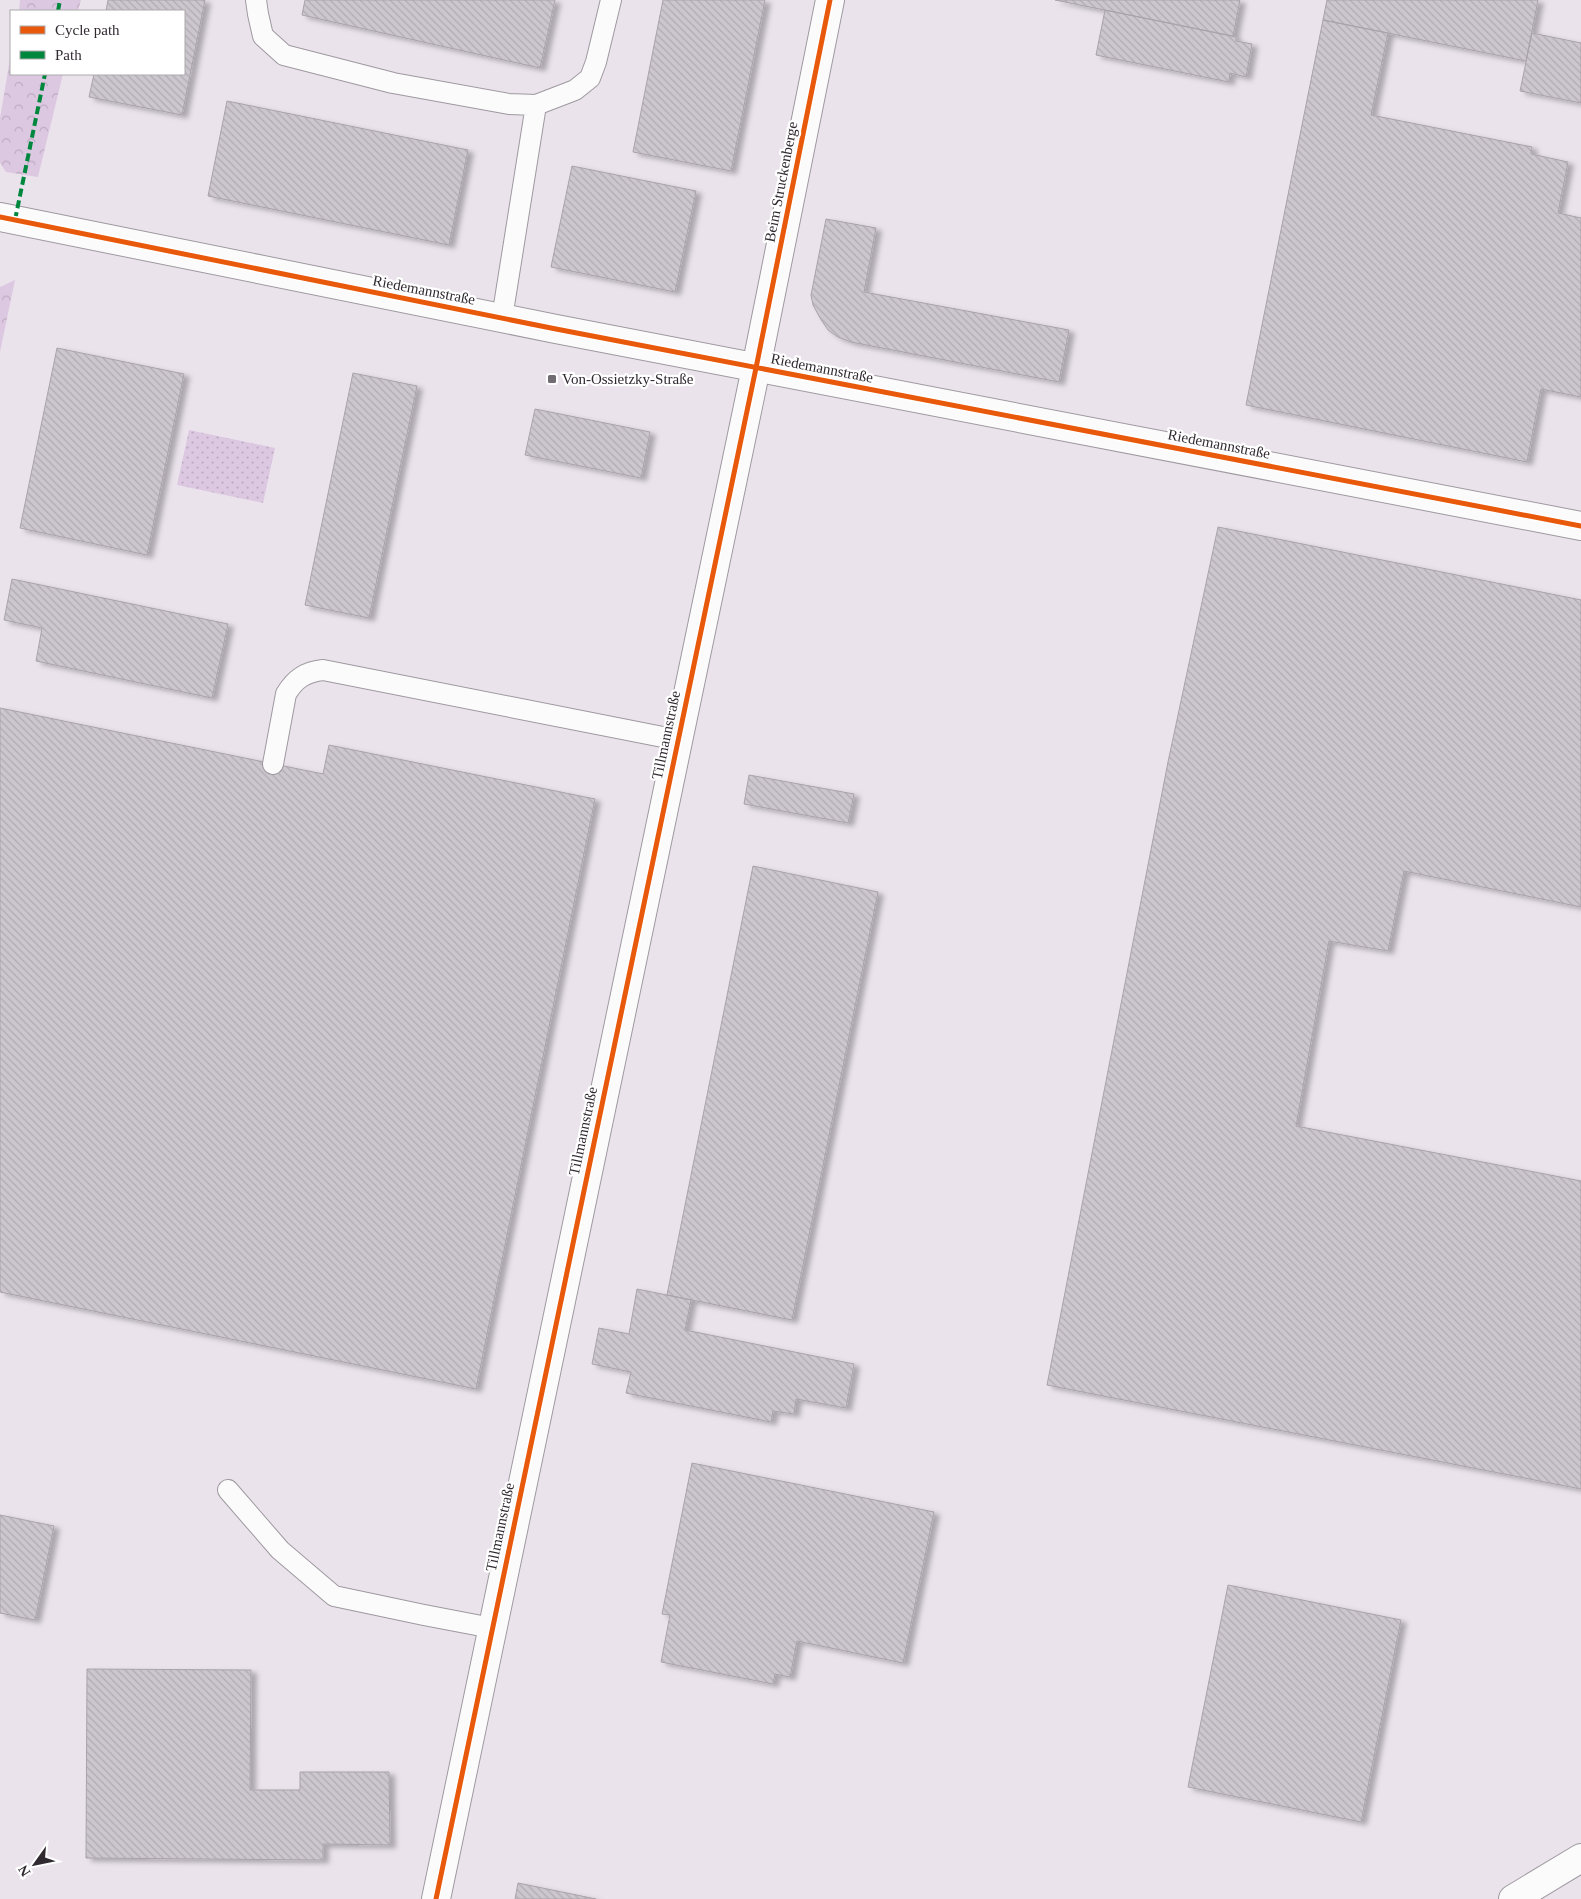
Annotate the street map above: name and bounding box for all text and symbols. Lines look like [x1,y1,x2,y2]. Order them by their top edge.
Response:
legend [10,10,185,75]
text: Cycle path [55,22,120,38]
text: Path [55,47,82,63]
street label: Beim Struckenberge [761,120,801,244]
street label: Riedemannstraße [371,272,477,308]
street label: Riedemannstraße [769,350,875,386]
place label: Von-Ossietzky-Straße [562,371,694,387]
marker: Von-Ossietzky-Straße [546,373,558,385]
street label: Riedemannstraße [1166,426,1272,462]
street label: Tillmannstraße [649,689,683,781]
street label: Tillmannstraße [566,1085,600,1177]
street label: Tillmannstraße [483,1481,517,1573]
north arrow [10,1839,60,1889]
text: N [15,1862,34,1879]

